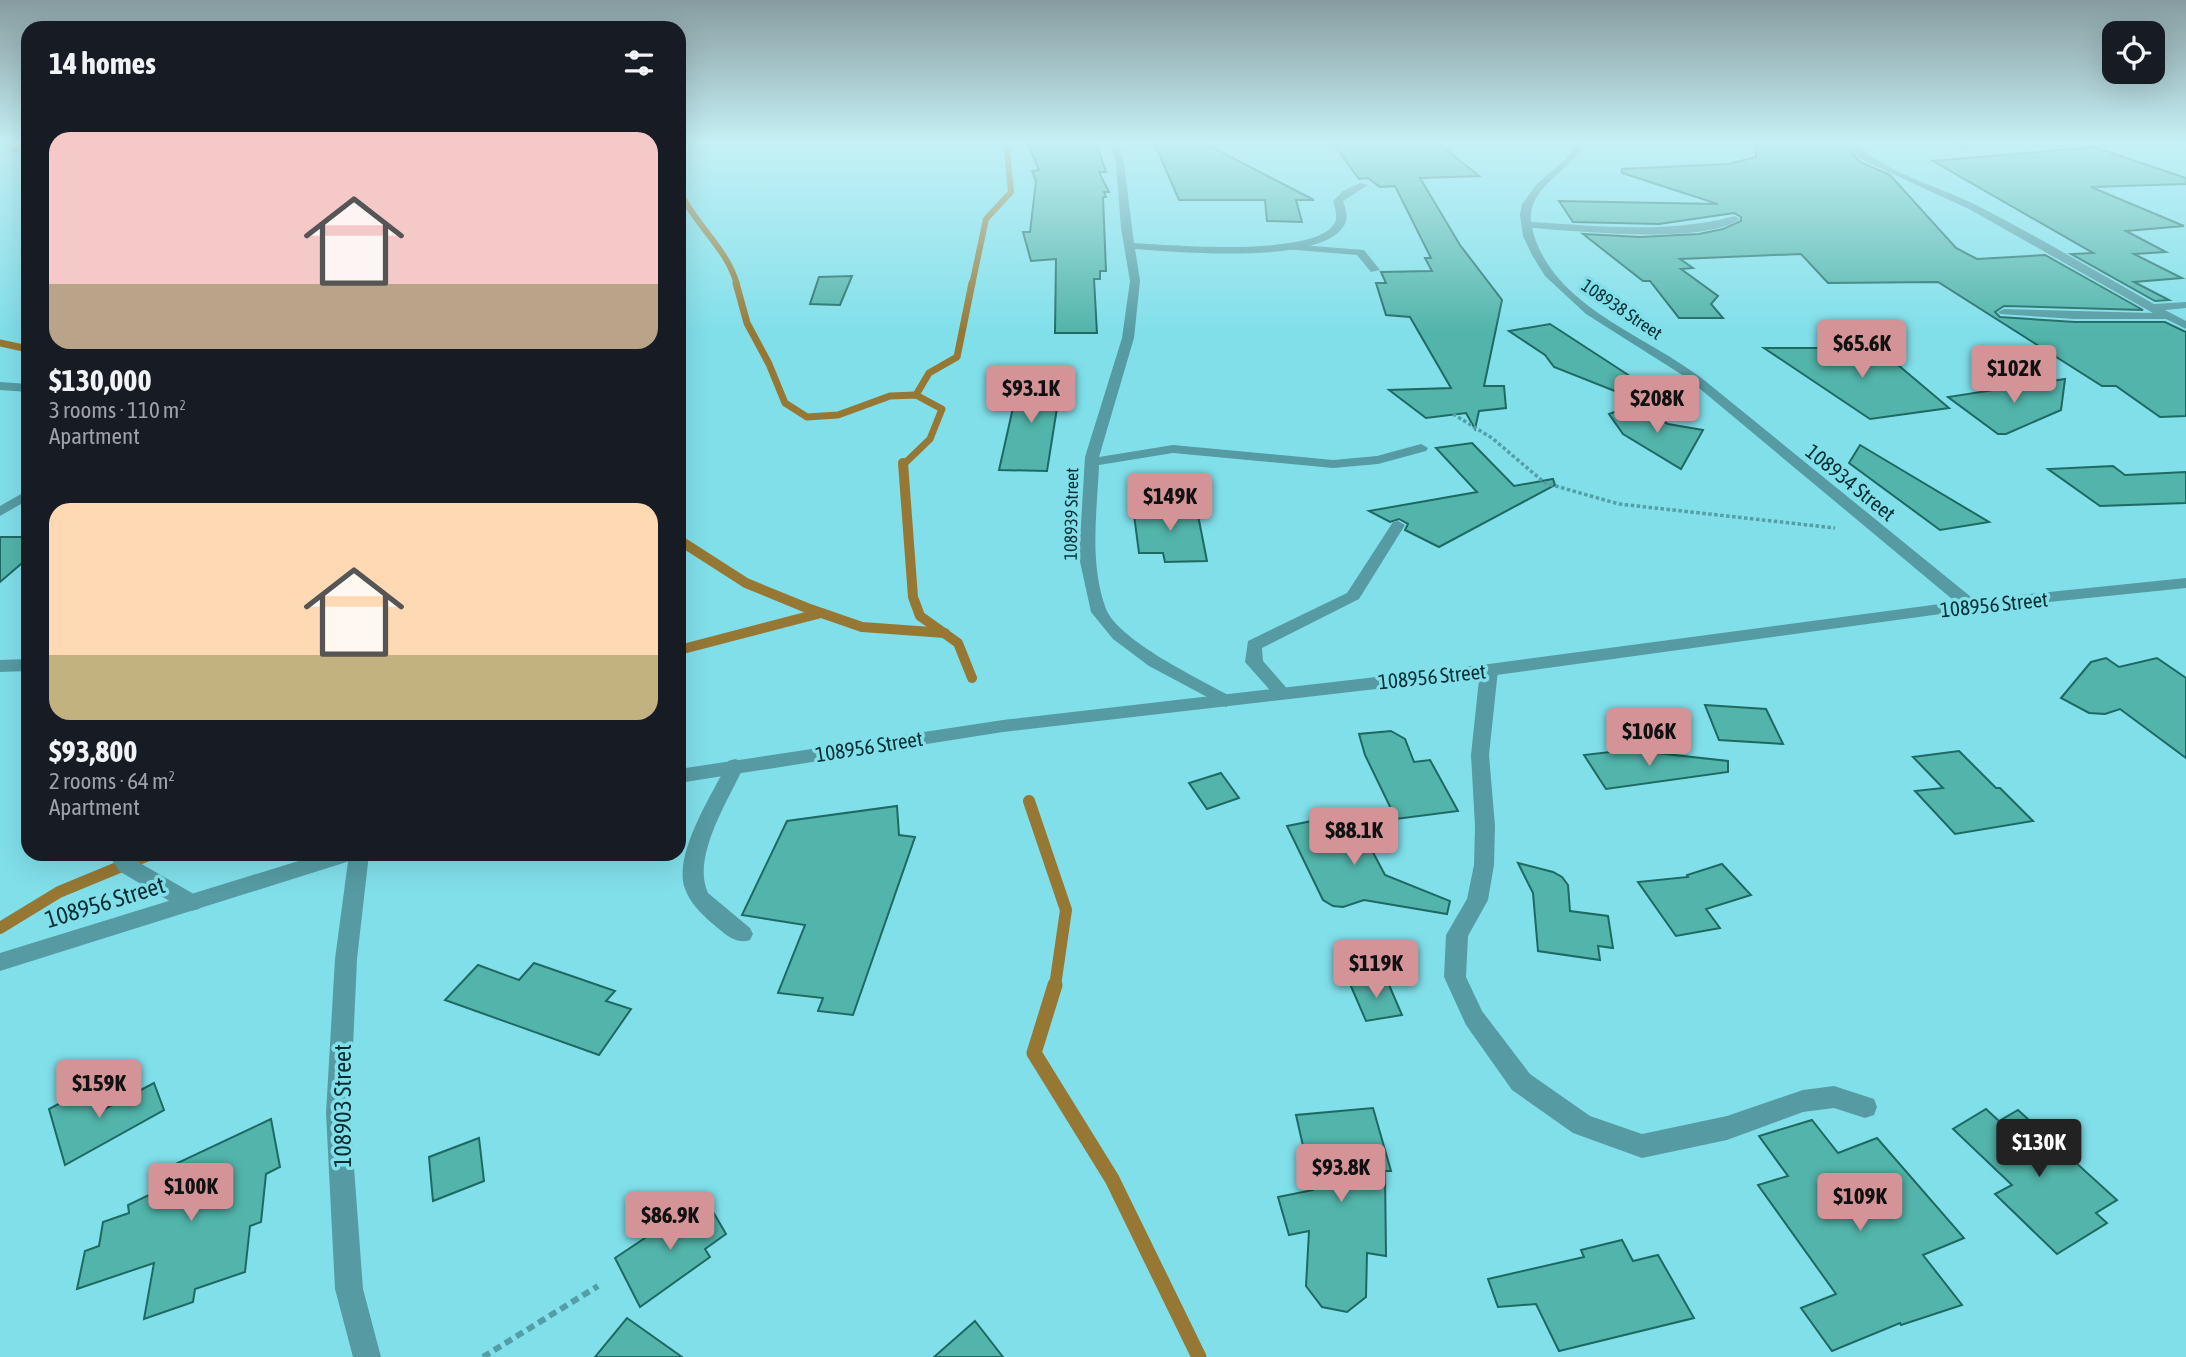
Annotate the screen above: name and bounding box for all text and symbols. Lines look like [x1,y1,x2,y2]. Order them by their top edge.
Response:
map controls [2102,21,2165,84]
button: locate [2102,21,2165,84]
icon: filters [620,44,658,82]
text: 14 homes [49,46,156,80]
icon: home [291,178,417,304]
street label: 108938 Street [1578,274,1666,344]
pin: $65.6K [1805,320,1919,380]
text: $65.6K [1833,330,1891,356]
pin: $102K [1965,346,2063,405]
text: $102K [1987,355,2041,381]
text: $130,000 [49,363,152,397]
pin: $93.1K [974,366,1088,425]
text: $93.1K [1002,375,1060,401]
pin: $208K [1608,376,1706,435]
text: $208K [1630,385,1684,411]
text: 3 rooms · 110 m² [49,397,186,423]
text: Apartment [49,423,140,449]
street label: 108934 Street [1801,439,1901,525]
street label: 108939 Street [1060,467,1082,561]
pin: $149K [1121,474,1219,533]
text: $149K [1143,483,1197,509]
icon: home [291,549,417,675]
street label: 108956 Street [1939,586,2049,622]
street label: 108956 Street [1377,658,1487,694]
pin: $106K [1600,708,1698,768]
text: $106K [1622,718,1676,744]
street label: 108956 Street [814,726,924,766]
text: $93,800 [49,734,137,768]
text: 2 rooms · 64 m² [49,768,175,794]
text: Apartment [49,794,140,820]
pin: $88.1K [1297,808,1411,867]
text: $88.1K [1325,817,1383,843]
street label: 108956 Street [42,871,168,933]
pin: $119K [1327,940,1425,1000]
text: $119K [1349,950,1403,976]
street label: 108903 Street [329,1044,356,1168]
pin: $159K [50,1060,148,1120]
text: $159K [72,1070,126,1096]
pin: $130K [1990,1120,2088,1179]
text: $130K [2012,1129,2066,1155]
pin: $93.8K [1284,1144,1398,1204]
text: $93.8K [1312,1154,1370,1180]
pin: $100K [142,1164,240,1223]
text: $100K [164,1173,218,1199]
pin: $109K [1811,1174,1909,1233]
text: $109K [1833,1183,1887,1209]
pin: $86.9K [613,1192,727,1252]
text: $86.9K [641,1202,699,1228]

